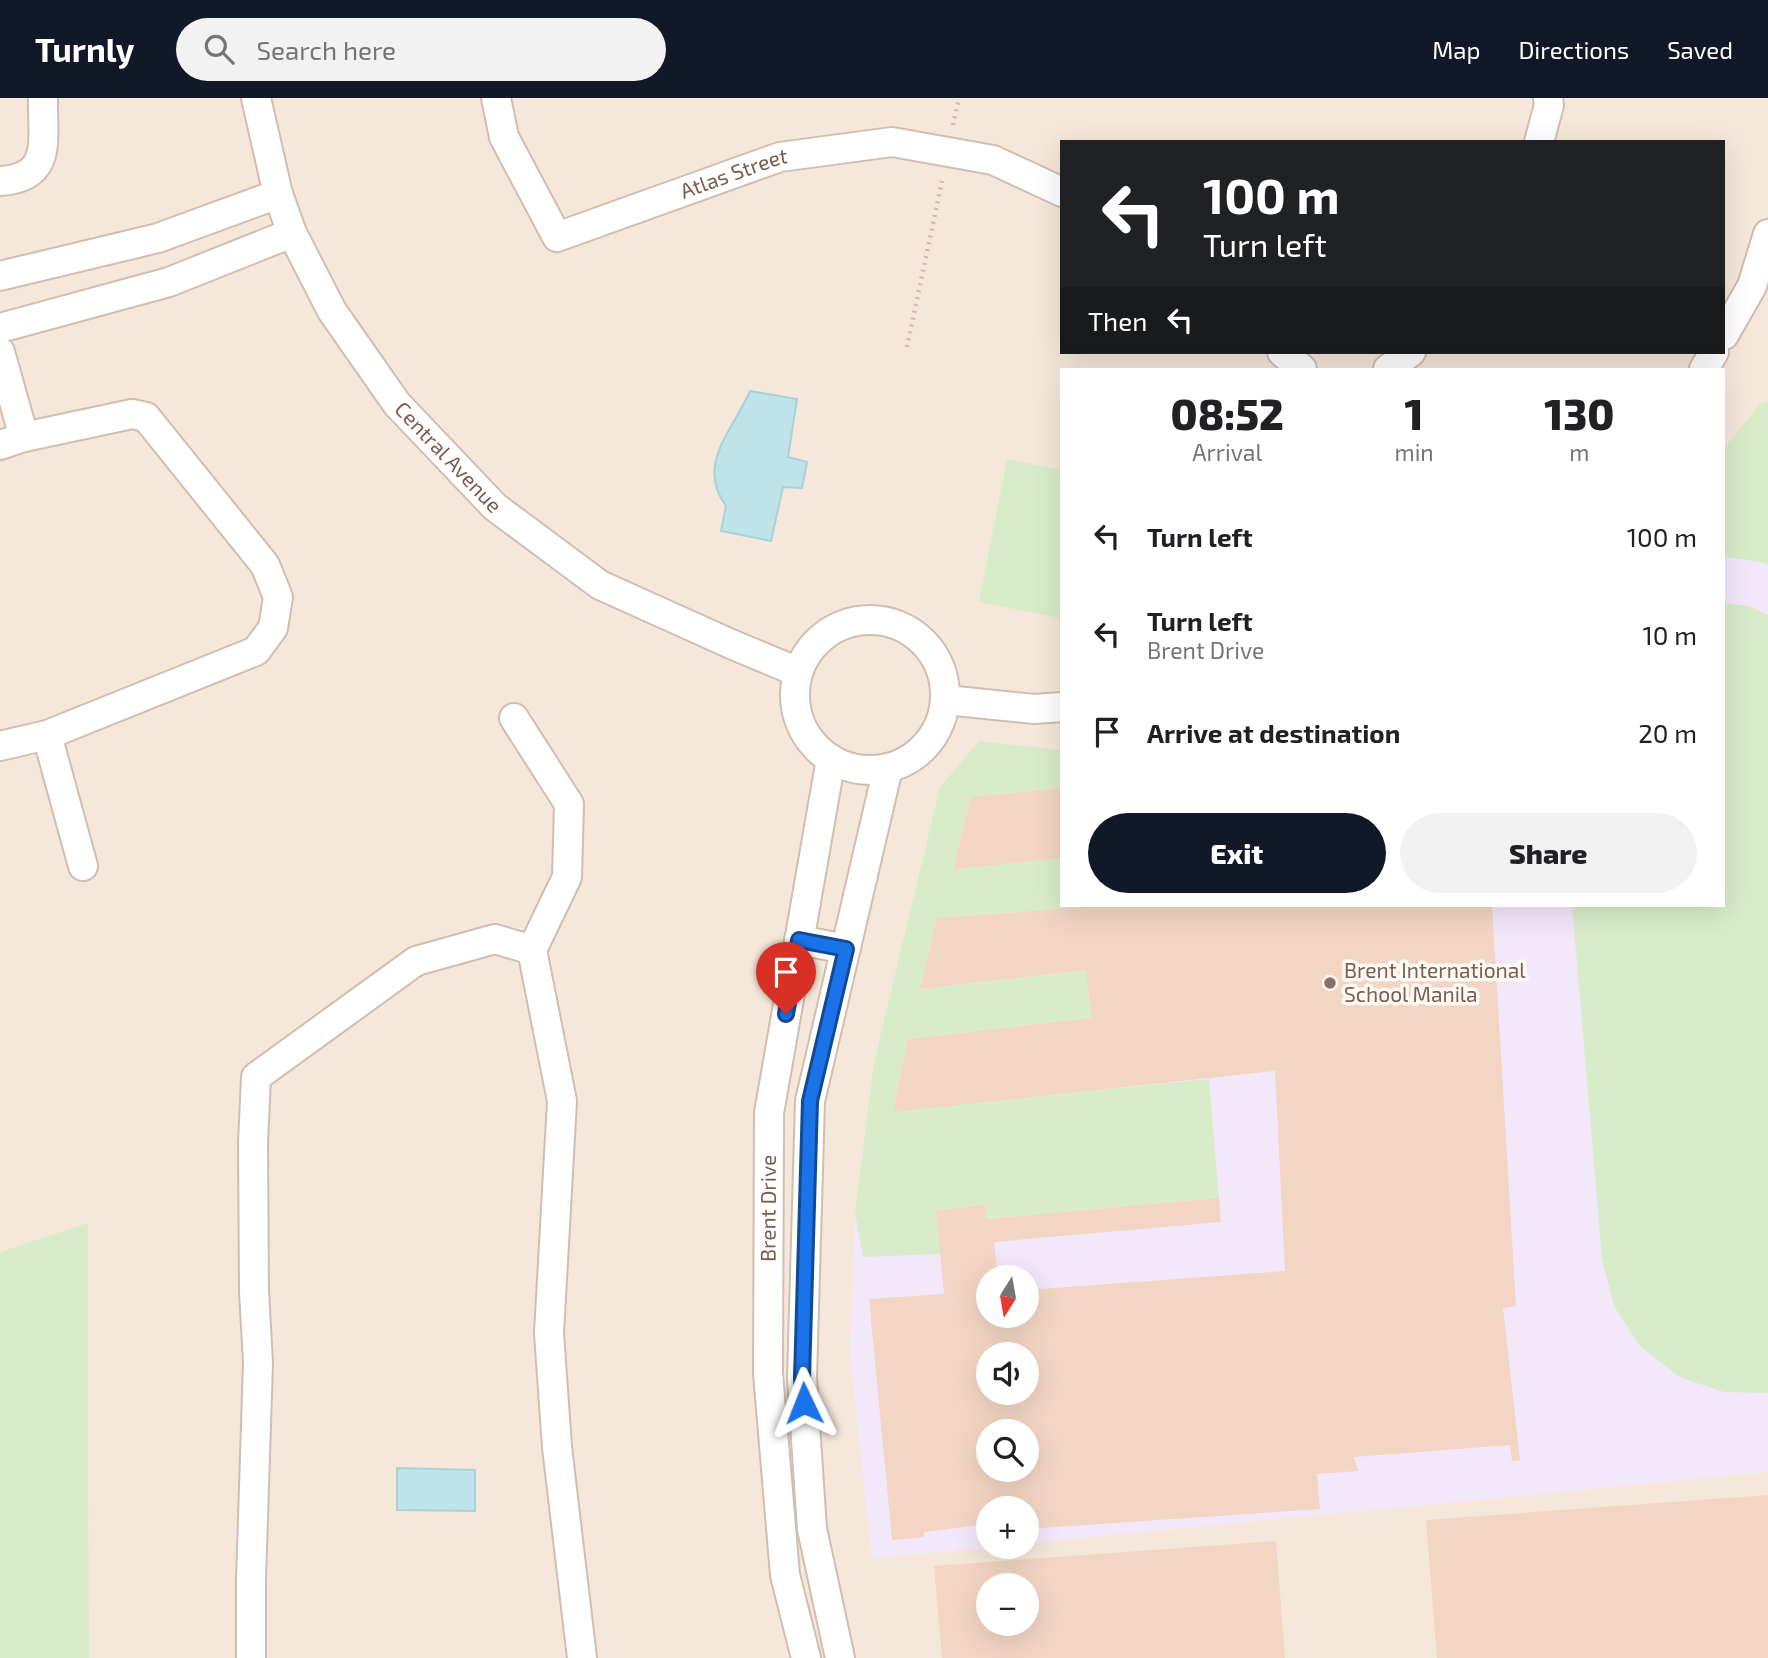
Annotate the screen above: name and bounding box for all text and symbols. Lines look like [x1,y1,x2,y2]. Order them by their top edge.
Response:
search box [176,18,666,81]
text: Turnly [35,29,134,69]
icon: search [200,30,238,68]
text: Search here [256,34,396,65]
text: Map [1432,35,1480,64]
text: Directions [1518,35,1629,64]
text: Saved [1667,35,1733,64]
street label: Atlas Street [676,142,789,203]
text: 100 m [1203,165,1340,224]
icon: left [1088,168,1179,259]
text: Turn left [1203,225,1327,263]
icon: left [1161,301,1199,339]
text: Then [1088,305,1147,336]
text: 08:52 [1171,388,1284,438]
text: 1 [1405,388,1424,438]
text: 130 [1544,388,1614,438]
street label: Central Avenue [390,396,508,517]
text: Arrival [1192,438,1262,466]
text: min [1394,438,1434,466]
text: m [1569,438,1589,466]
icon: left [1088,517,1126,555]
text: Turn left [1147,521,1253,552]
text: 100 m [1627,521,1697,552]
text: Turn left [1147,605,1253,636]
icon: left [1088,615,1126,653]
text: 10 m [1642,619,1697,650]
text: Brent Drive [1147,636,1264,664]
icon: arrive [1088,713,1126,751]
text: Arrive at destination [1147,717,1400,748]
text: 20 m [1638,717,1697,748]
button: Exit [1088,813,1386,893]
button: Share [1400,813,1697,893]
pin [756,942,816,1014]
icon: arrive [767,953,805,991]
place label: Brent International School Manila [1344,957,1526,1006]
marker: Brent International School Manila [1322,975,1338,991]
street label: Brent Drive [754,1155,780,1262]
north arrow [976,1265,1040,1328]
map controls [976,1265,1039,1636]
button: sound [976,1342,1039,1405]
position arrow [767,1366,841,1440]
button: search [976,1419,1039,1482]
button: + [976,1496,1039,1559]
button: − [976,1573,1039,1636]

